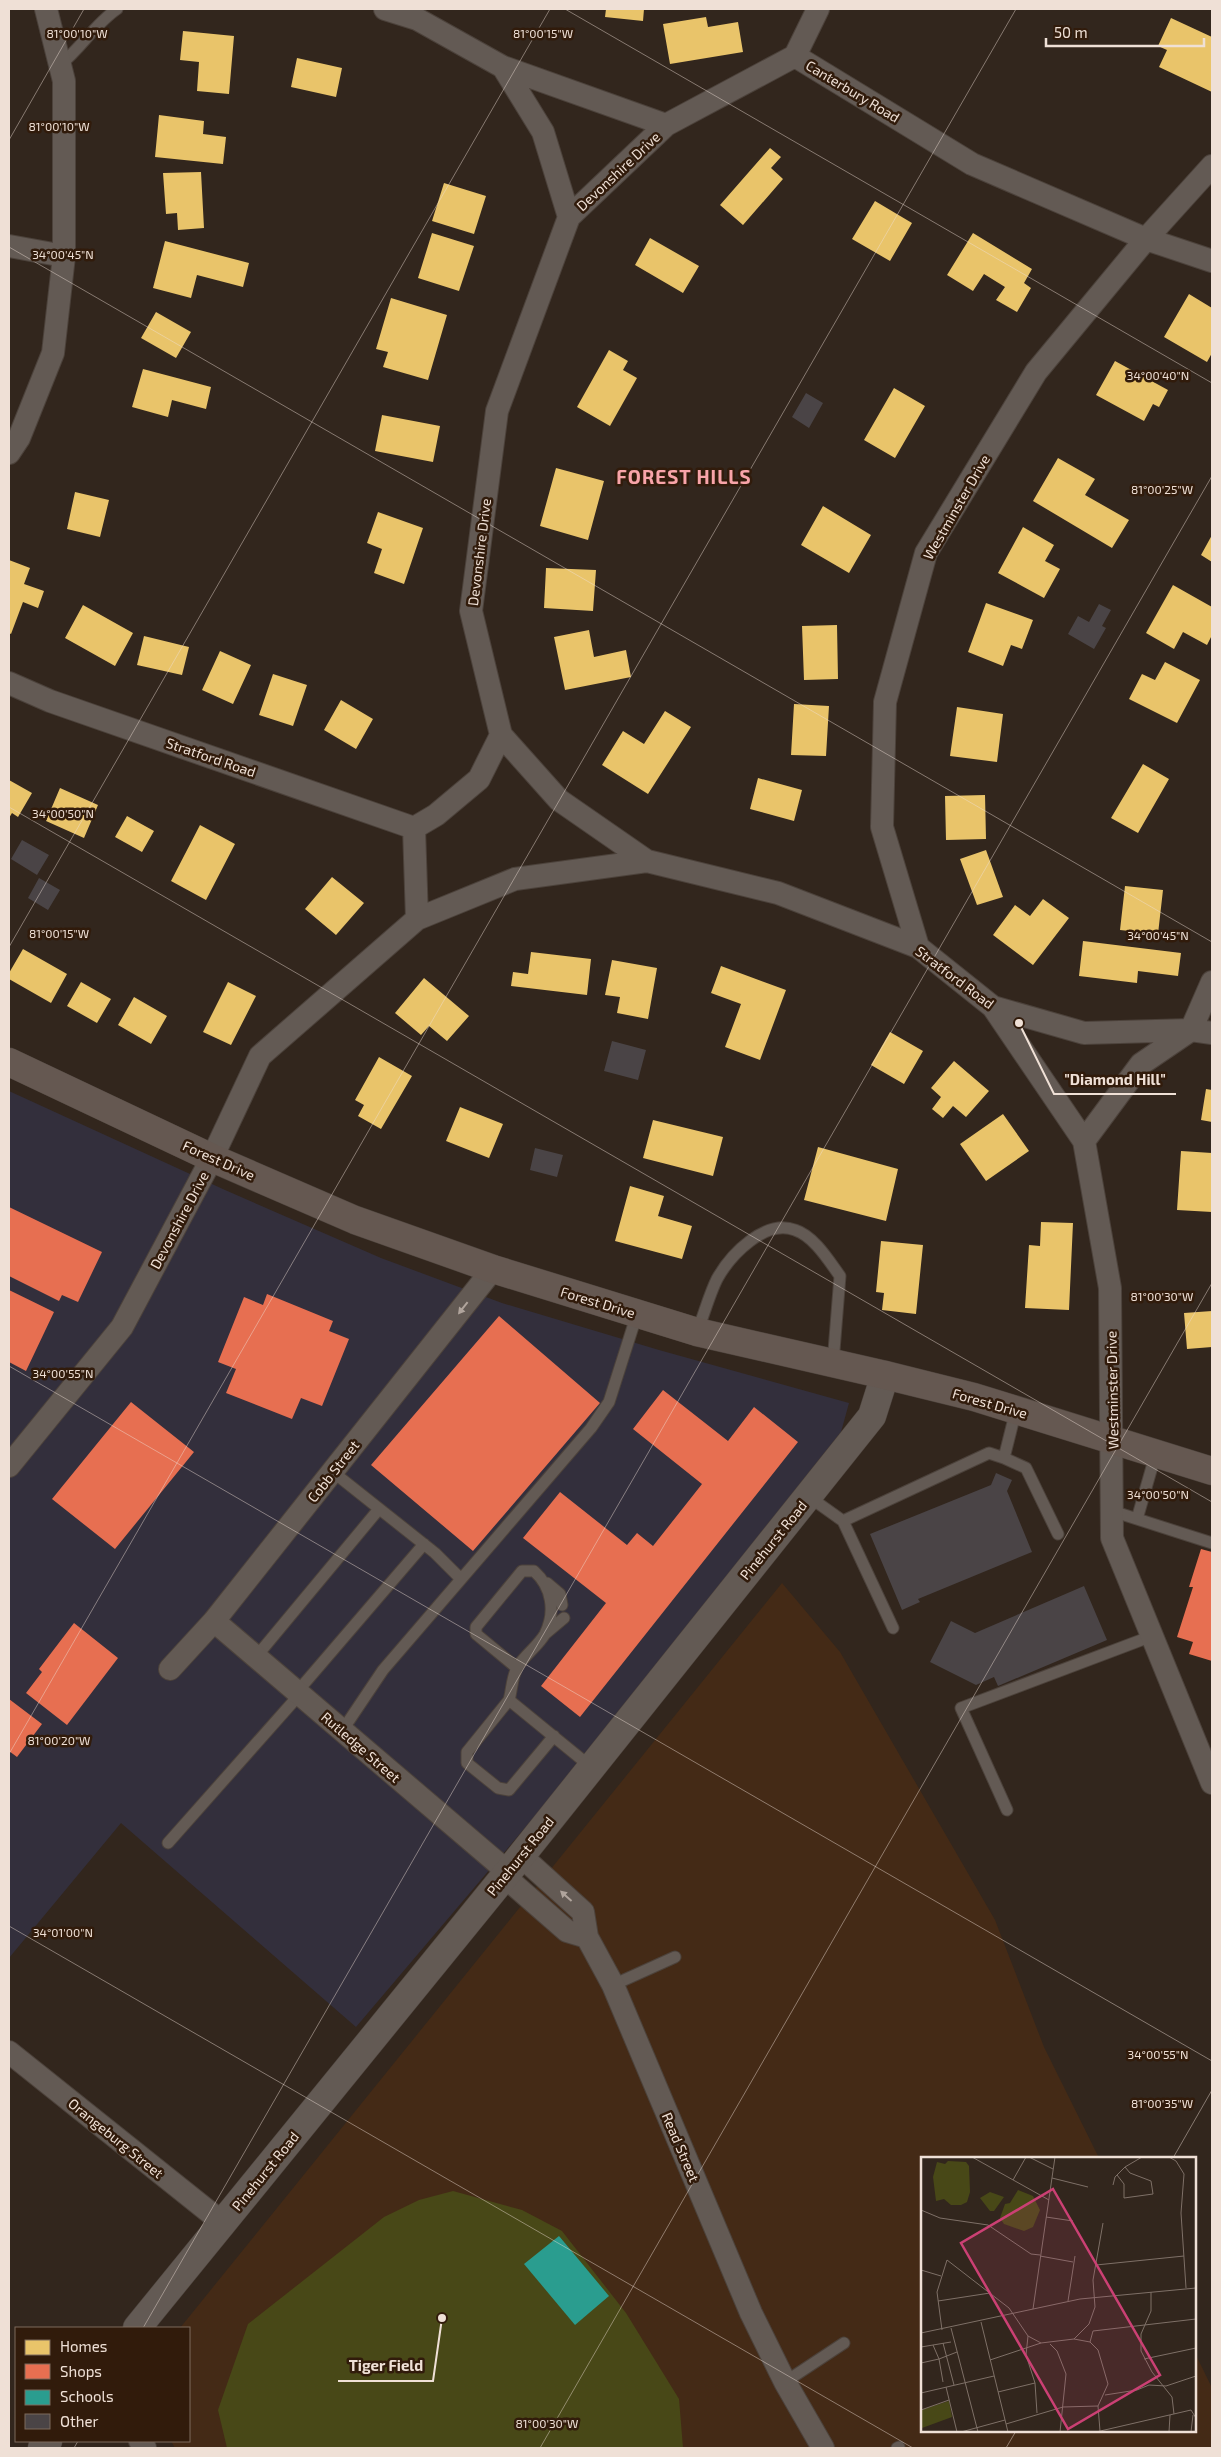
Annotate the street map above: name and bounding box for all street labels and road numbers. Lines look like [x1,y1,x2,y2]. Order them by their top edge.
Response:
street label: Canterbury Road [803,56,903,126]
street label: Devonshire Drive [573,128,663,214]
street label: Westminster Drive [919,451,993,563]
street label: Devonshire Drive [464,497,494,607]
street label: Stratford Road [164,734,258,780]
street label: Stratford Road [912,942,998,1012]
street label: Forest Drive [180,1137,258,1183]
street label: Devonshire Drive [146,1168,212,1272]
street label: Forest Drive [559,1283,637,1321]
street label: Westminster Drive [1102,1331,1122,1449]
street label: Forest Drive [951,1384,1029,1422]
street label: Cobb Street [304,1437,362,1505]
street label: Pinehurst Road [736,1497,810,1583]
street label: Rutledge Street [318,1708,404,1786]
street label: Pinehurst Road [483,1813,557,1899]
street label: Orangeburg Street [65,2094,167,2182]
street label: Read Street [659,2110,703,2184]
street label: Pinehurst Road [228,2128,302,2214]

